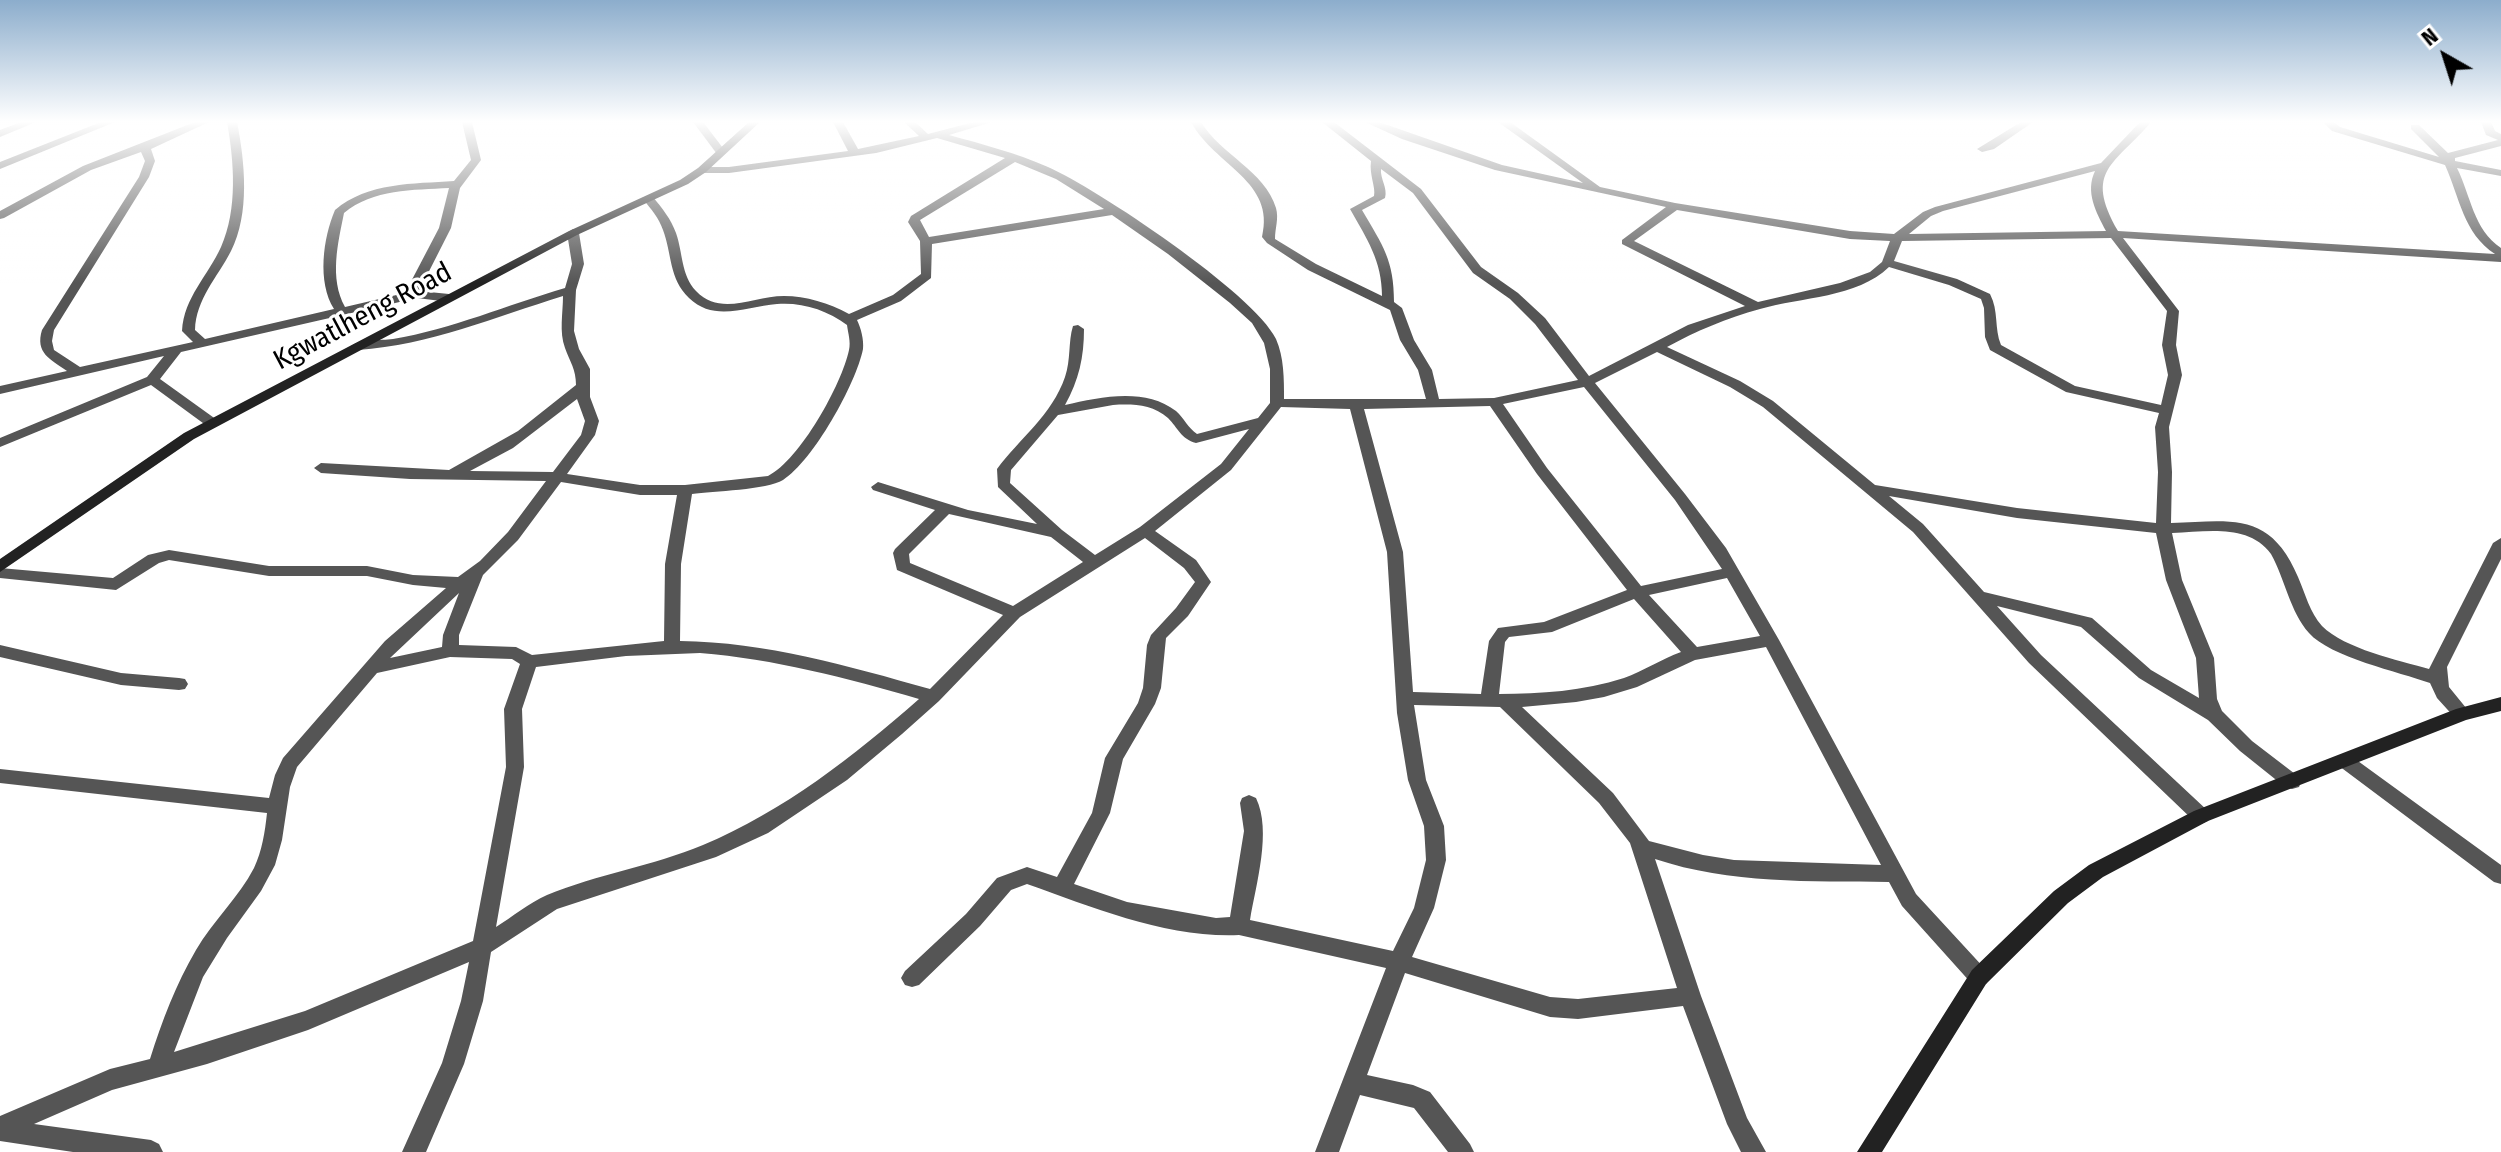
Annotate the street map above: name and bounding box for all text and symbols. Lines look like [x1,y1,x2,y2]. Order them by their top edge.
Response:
north arrow [2405,16,2485,96]
text: N [2416,22,2443,52]
street label: Kgwatlheng Road [268,256,458,378]

